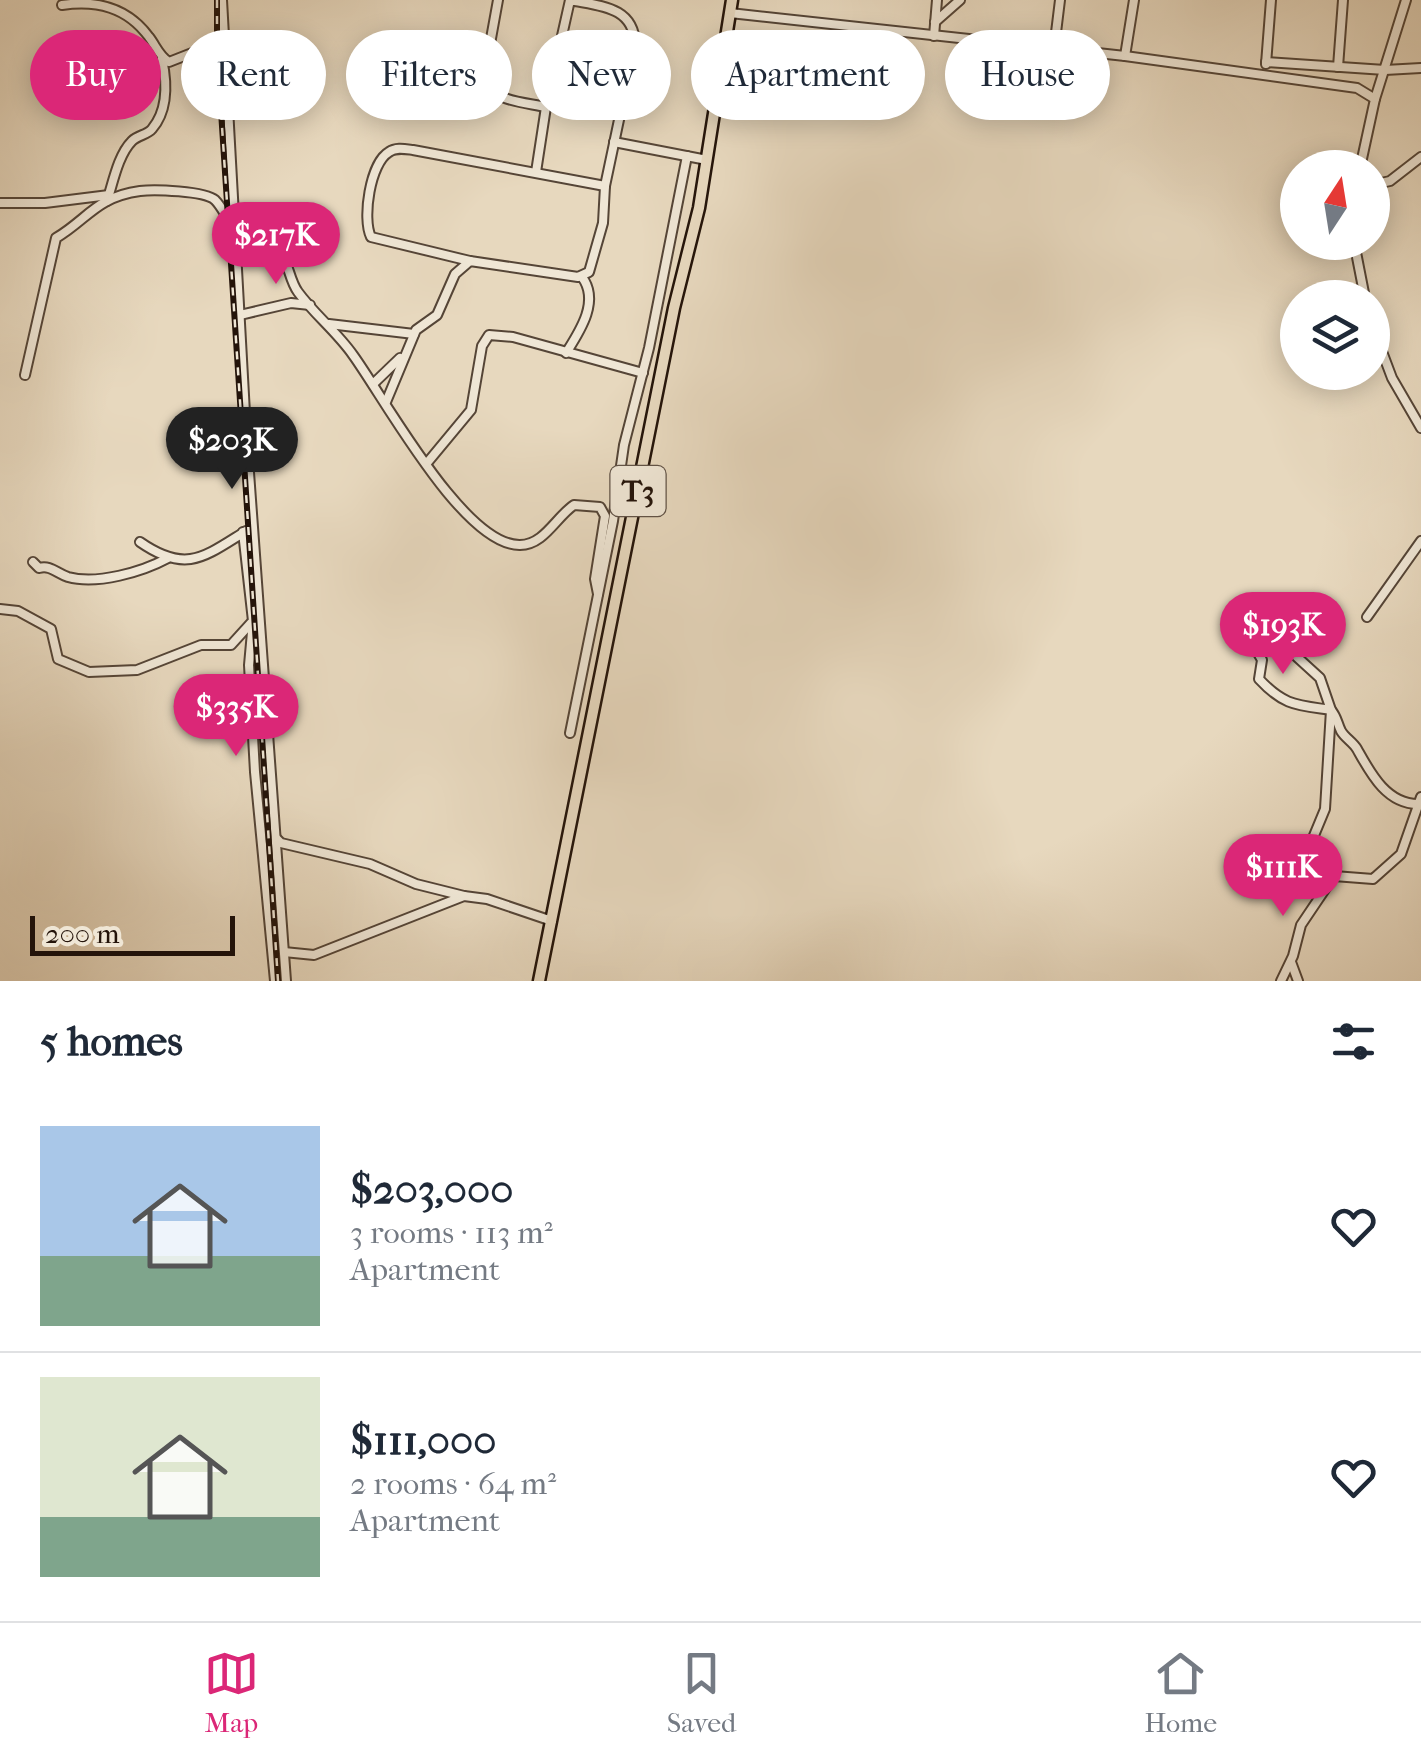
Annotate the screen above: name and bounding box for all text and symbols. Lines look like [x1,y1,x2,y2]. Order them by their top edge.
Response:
chip: Buy [30,30,161,120]
chip: Rent [181,30,326,120]
chip: Filters [346,30,512,120]
chip: New [532,30,671,120]
chip: Apartment [691,30,925,120]
chip: House [945,30,1110,120]
north arrow [1280,150,1390,260]
map controls [1280,150,1390,390]
pin: $217K [206,202,346,287]
text: $217K [234,216,318,253]
button: layers [1280,280,1390,390]
pin: $203K [162,407,302,492]
text: $203K [188,421,276,458]
road number: T3 [610,466,666,516]
pin: $193K [1213,592,1353,677]
text: $193K [1242,606,1324,643]
pin: $335K [166,674,306,759]
text: $335K [196,688,276,725]
pin: $111K [1213,834,1353,919]
text: $111K [1245,848,1321,885]
scale bar [30,911,235,956]
text: 200 m [45,917,120,950]
icon: filters [1326,1014,1381,1069]
text: 5 homes [40,1017,183,1066]
text: $203,000 [350,1165,513,1214]
icon: home [120,1166,240,1286]
icon: heart [1326,1199,1381,1254]
text: 3 rooms · 113 m² [350,1214,553,1251]
text: Apartment [350,1251,500,1288]
text: $111,000 [350,1416,496,1465]
icon: home [120,1417,240,1537]
icon: heart [1326,1450,1381,1505]
text: 2 rooms · 64 m² [350,1465,556,1502]
text: Apartment [350,1502,500,1539]
tab: Map [204,1646,259,1739]
tab: Saved [667,1646,736,1739]
tab: Home [1144,1646,1217,1739]

